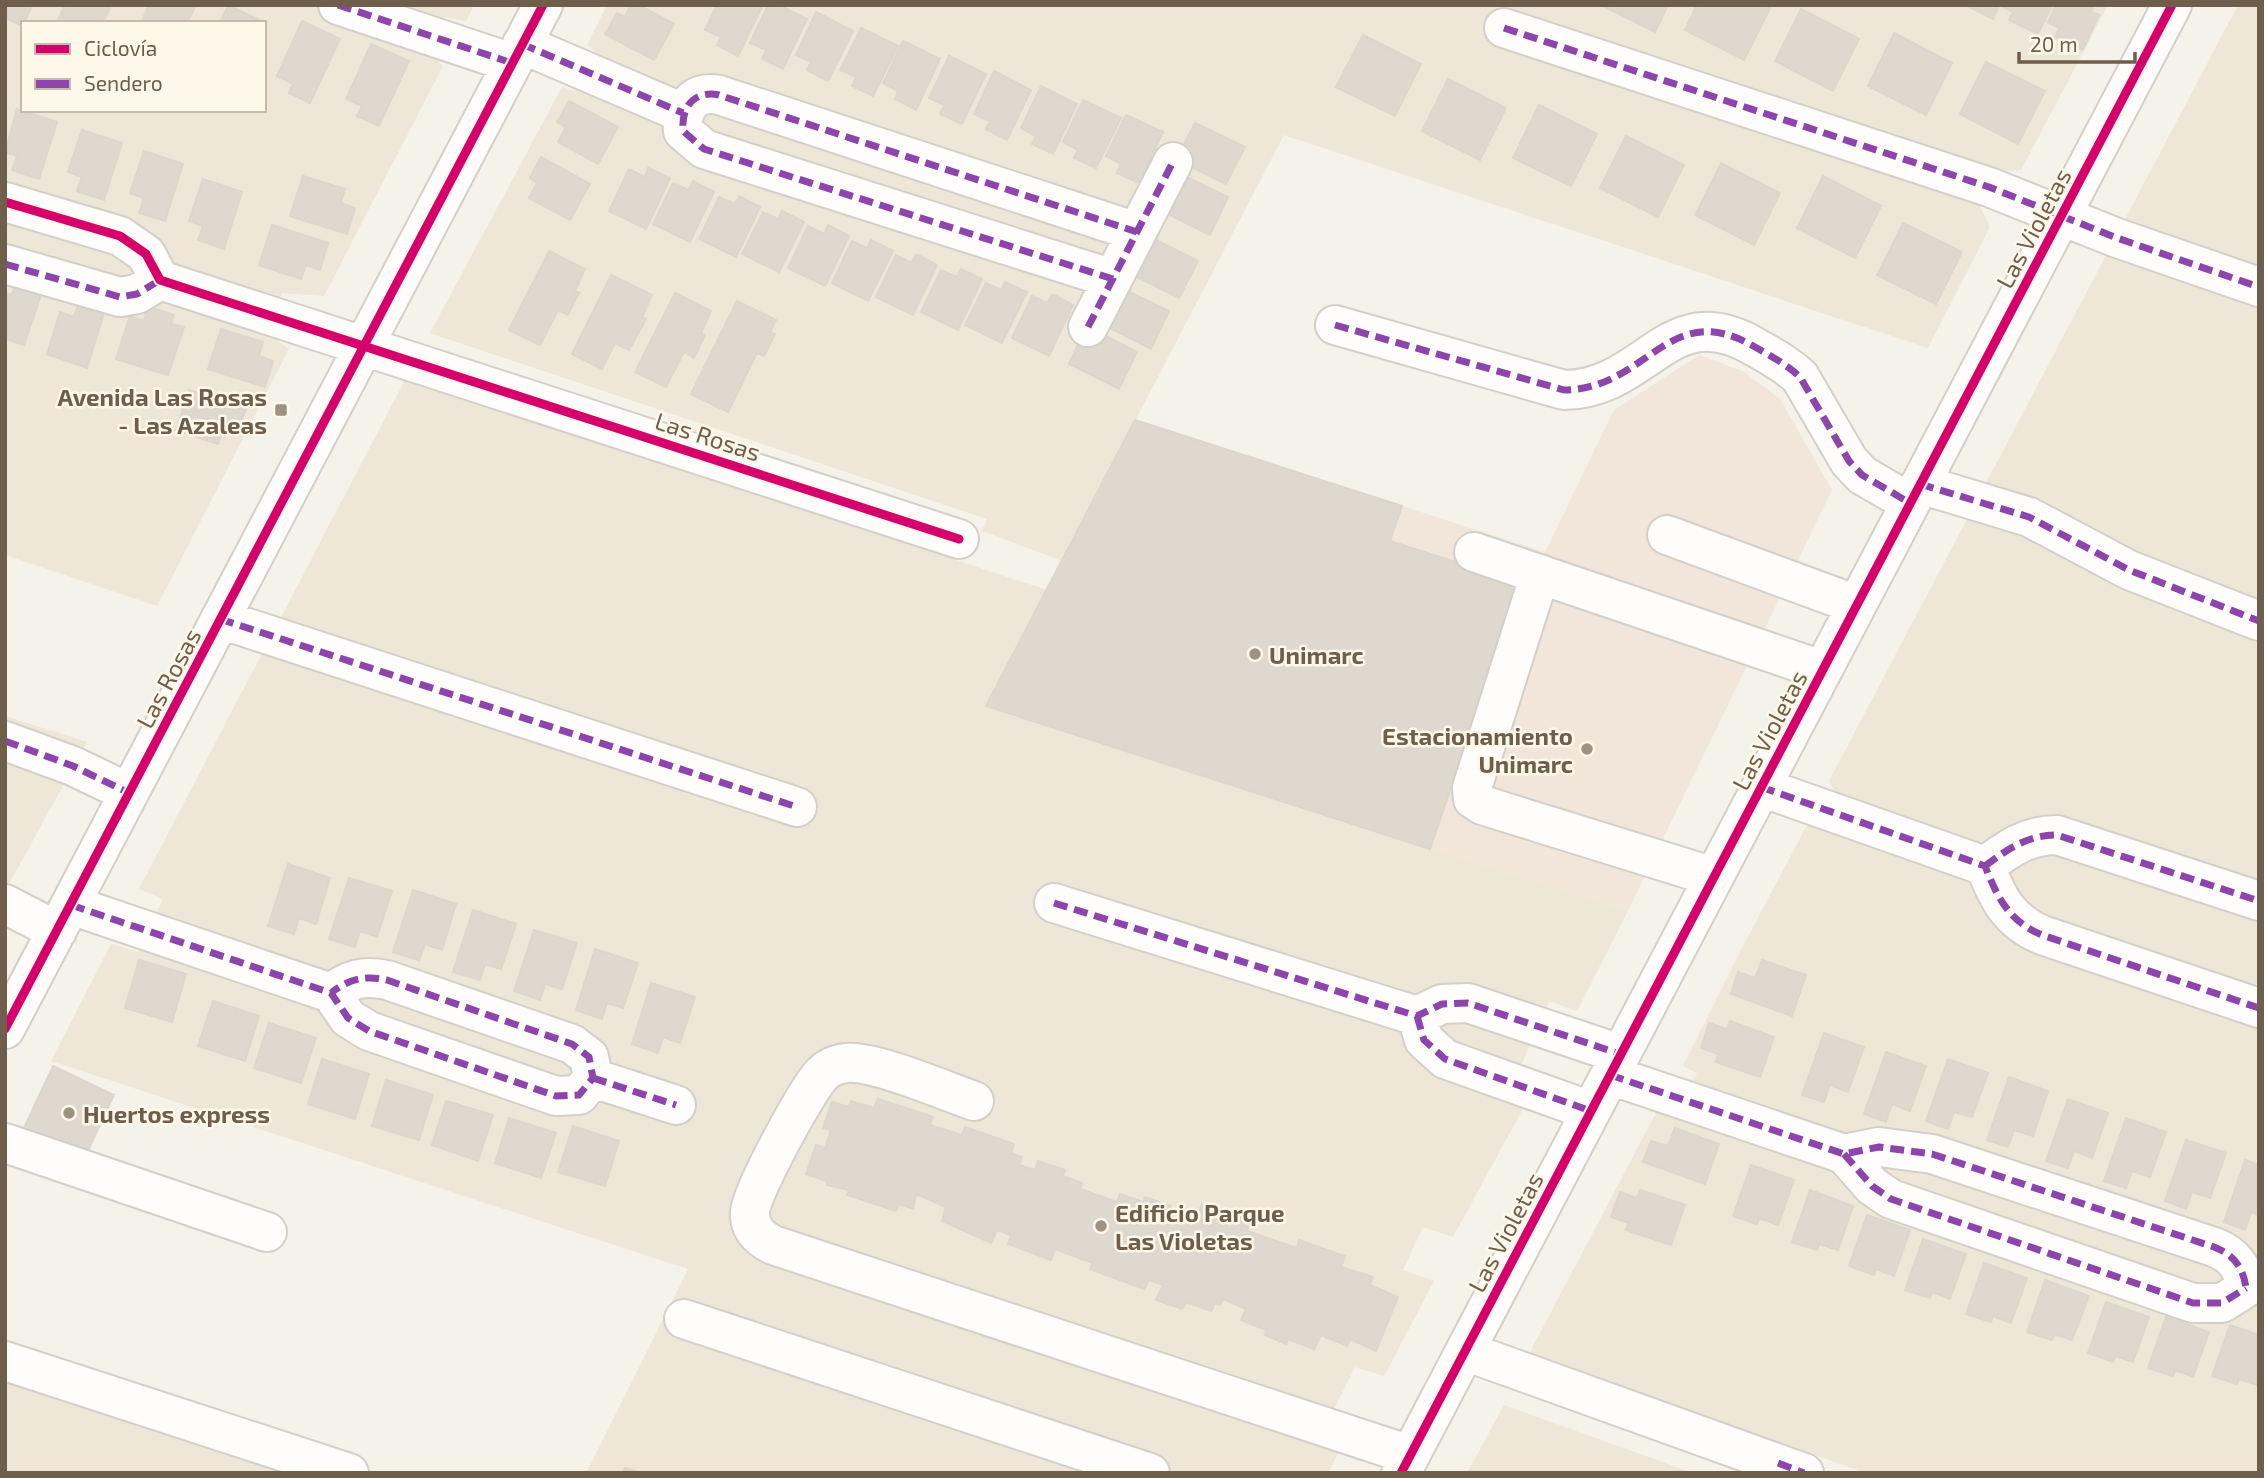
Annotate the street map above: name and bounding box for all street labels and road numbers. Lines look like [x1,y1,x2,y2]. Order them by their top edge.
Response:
street label: Las Violetas [1989,163,2077,293]
street label: Las Rosas [652,405,764,467]
street label: Las Rosas [130,623,206,733]
street label: Las Violetas [1725,665,1813,795]
street label: Las Violetas [1461,1167,1549,1297]

